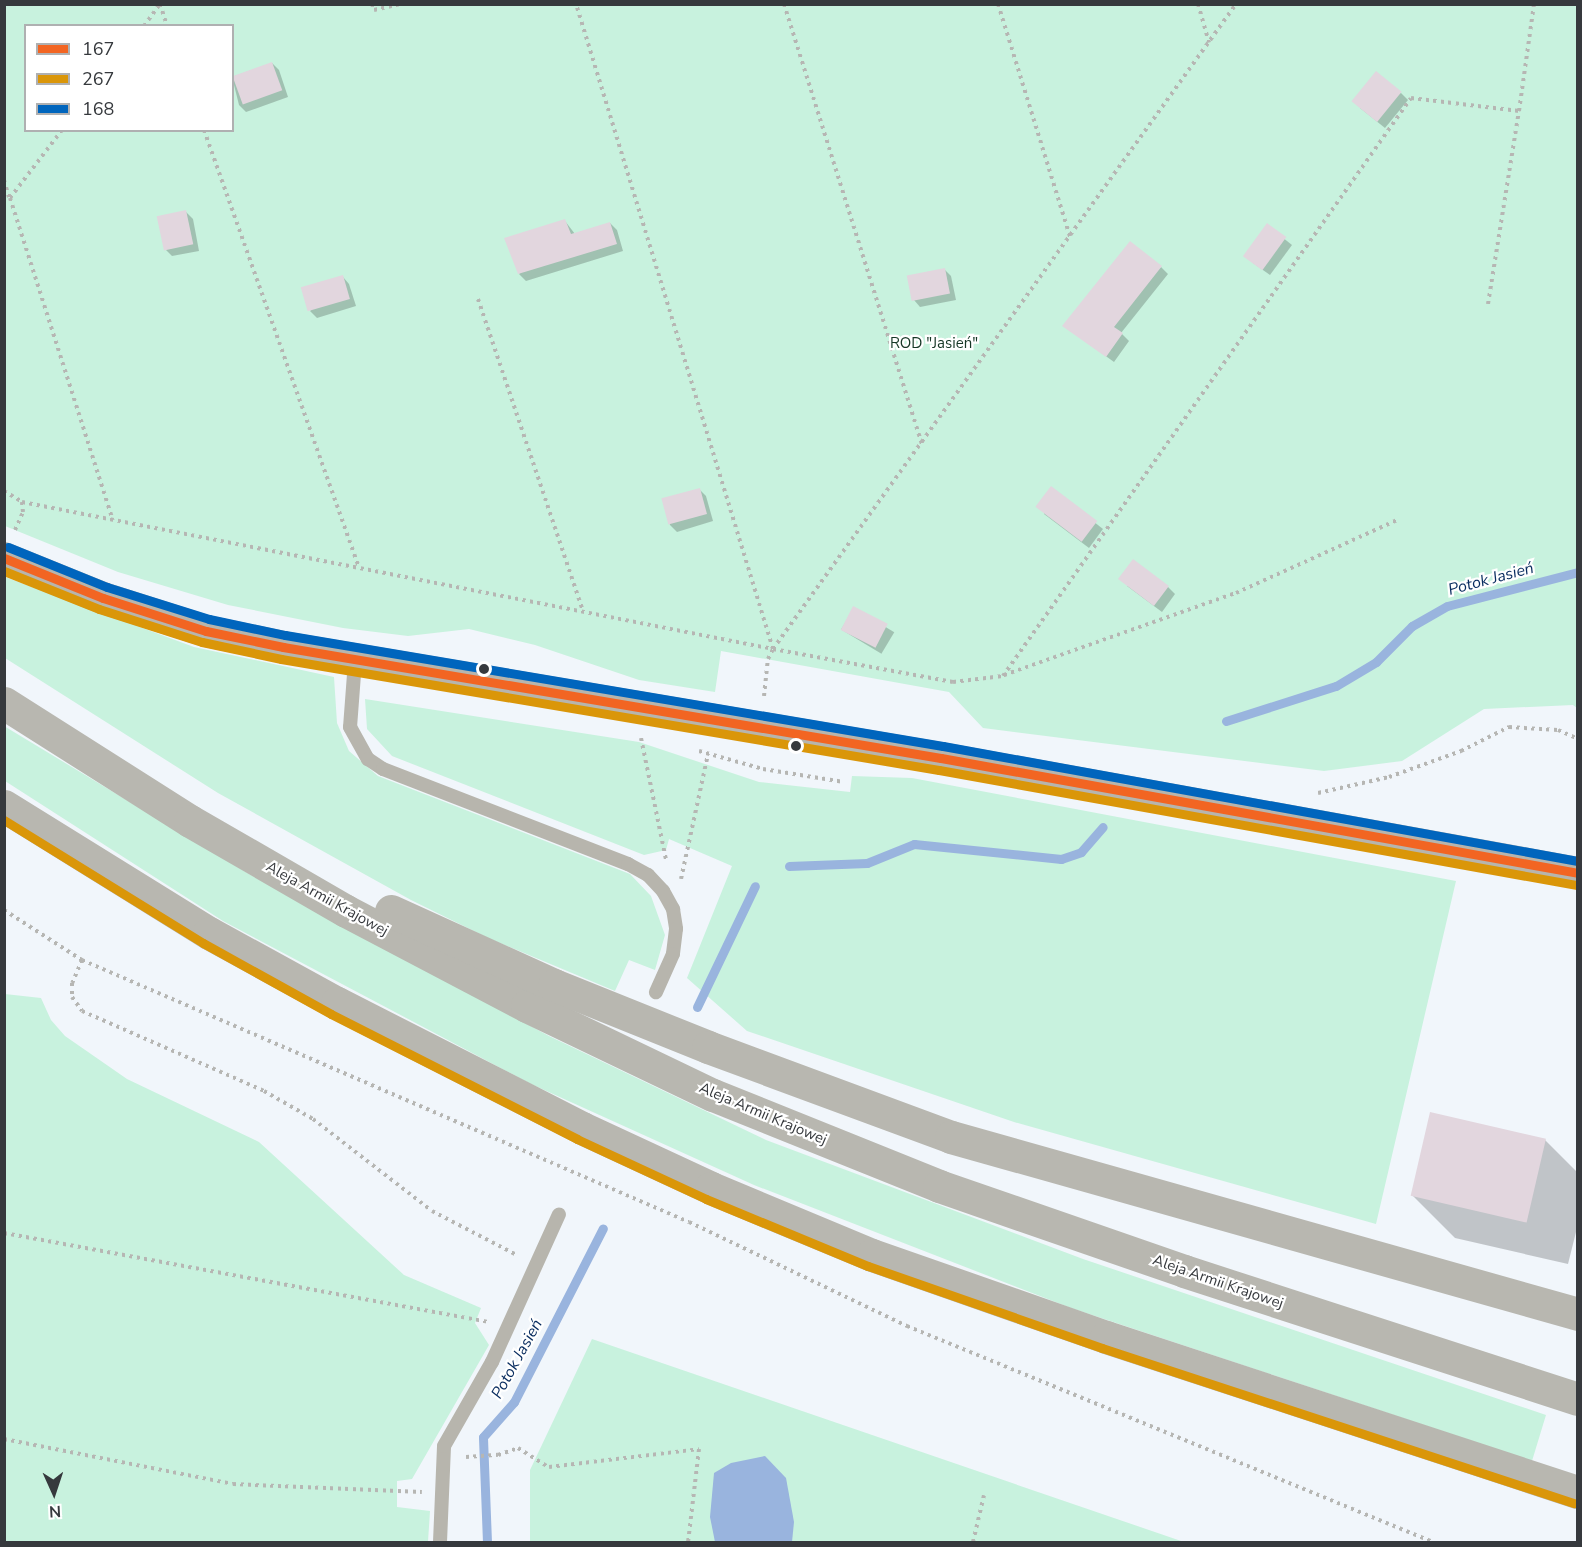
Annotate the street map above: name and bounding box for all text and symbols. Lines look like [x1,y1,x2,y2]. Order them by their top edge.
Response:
legend [24,24,234,132]
text: 167 [82,37,114,61]
text: 267 [82,67,114,91]
text: 168 [82,97,114,121]
park label: ROD "Jasień" [890,335,978,353]
water label: Potok Jasień [1446,558,1536,600]
unlabelled marker [478,663,490,675]
unlabelled marker [790,740,802,752]
street label: Aleja Armii Krajowej [263,858,391,940]
street label: Aleja Armii Krajowej [696,1079,830,1149]
street label: Aleja Armii Krajowej [1150,1251,1286,1313]
water label: Potok Jasień [487,1316,547,1402]
north arrow [24,1463,84,1523]
text: N [48,1500,61,1522]

